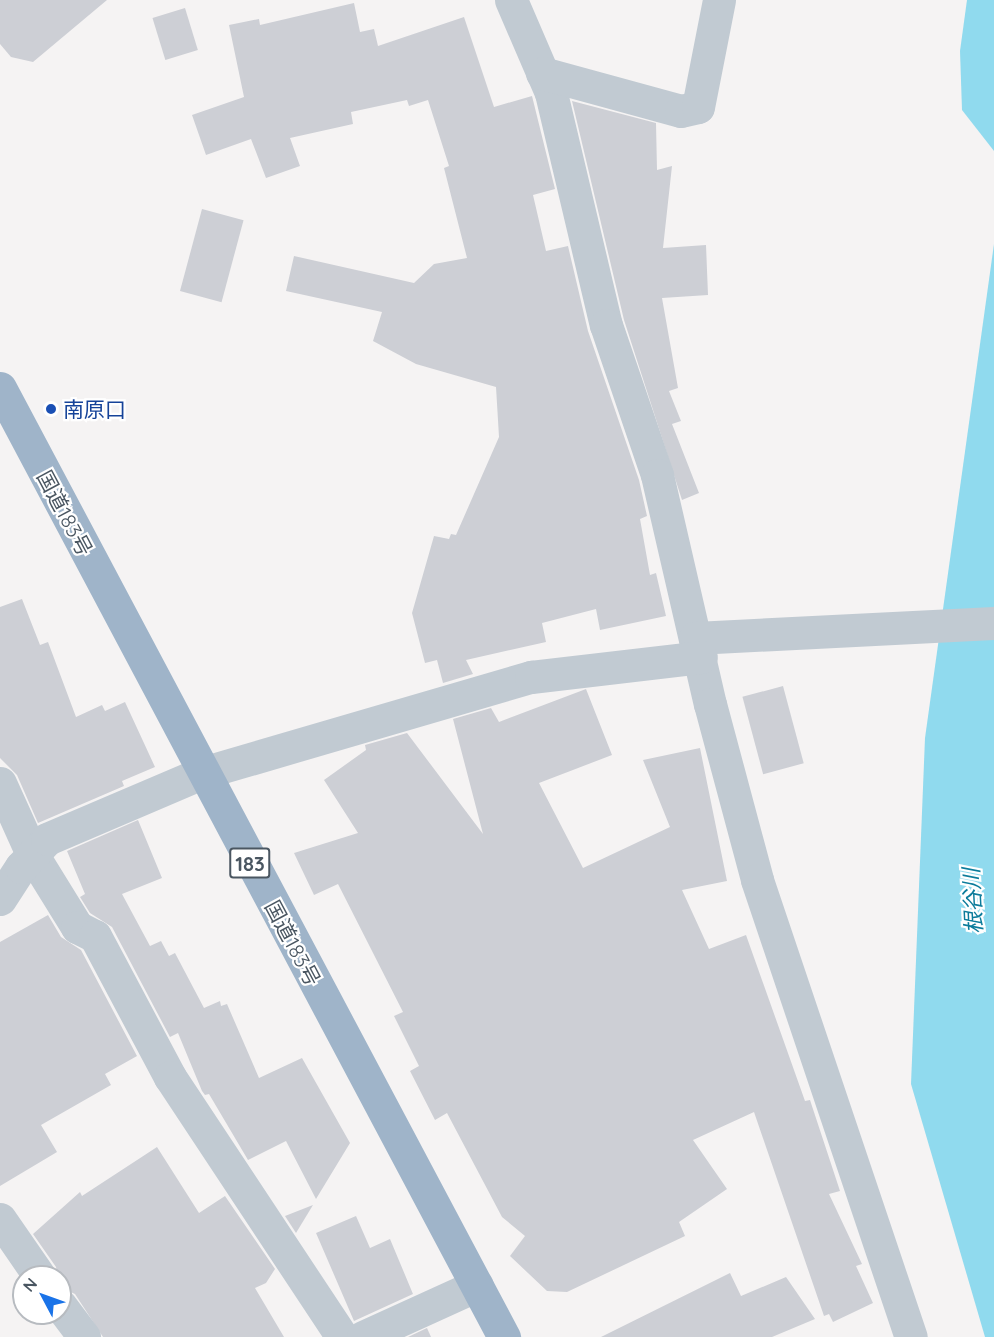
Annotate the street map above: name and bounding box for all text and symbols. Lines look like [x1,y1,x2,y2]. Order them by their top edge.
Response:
place label: 南原口 [63,396,126,422]
marker: 南原口 [44,402,58,416]
street label: 国道183号 [32,466,98,560]
road number: 183 [229,846,271,880]
water label: 根谷川 [958,867,988,935]
street label: 国道183号 [260,896,326,990]
north arrow [12,1265,72,1325]
text: N [19,1274,41,1296]

